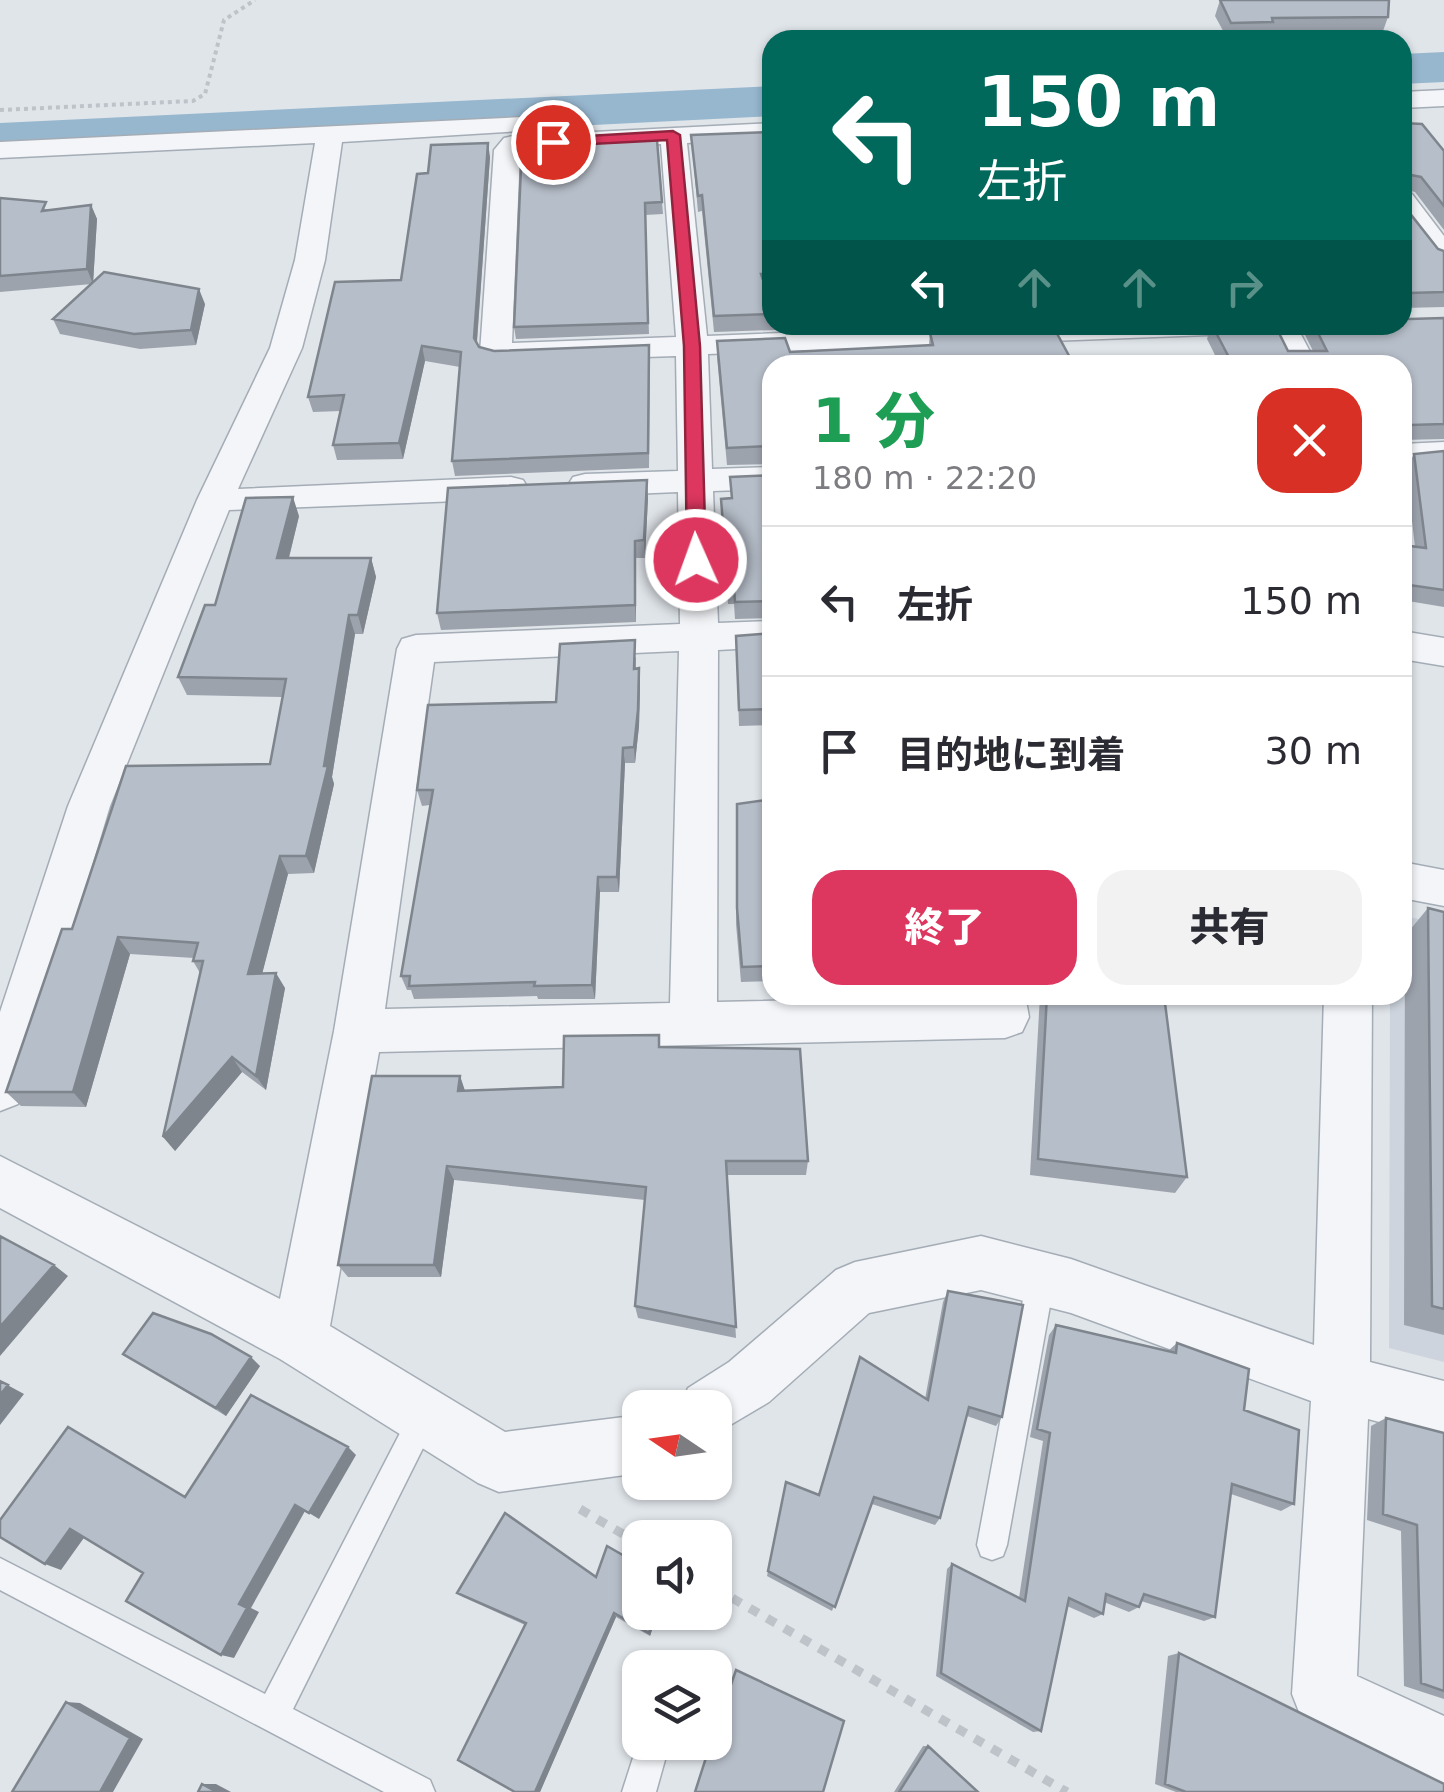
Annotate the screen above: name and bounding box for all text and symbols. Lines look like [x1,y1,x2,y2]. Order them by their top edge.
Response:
text: 150 m [977,61,1220,143]
icon: left [812,70,942,200]
pin [511,100,596,185]
icon: arrive [526,115,581,170]
text: 左折 [977,155,1067,208]
icon: left [902,260,957,315]
icon: ahead [1007,260,1062,315]
icon: ahead [1112,260,1167,315]
icon: right [1217,260,1272,315]
text: 1 分 [812,386,935,456]
button: close [1257,388,1362,493]
text: 180 m · 22:20 [812,459,1037,497]
position arrow [644,508,748,612]
icon: left [812,574,867,629]
text: 150 m [1240,579,1362,623]
text: 左折 [897,583,973,627]
icon: arrive [812,724,867,779]
text: 30 m [1265,729,1362,773]
text: 目的地に到着 [897,733,1125,777]
button: 終了 [812,870,1077,985]
button: 共有 [1097,870,1362,985]
north arrow [622,1390,732,1500]
map controls [622,1390,732,1760]
button: sound [622,1520,732,1630]
button: layers [622,1650,732,1760]

